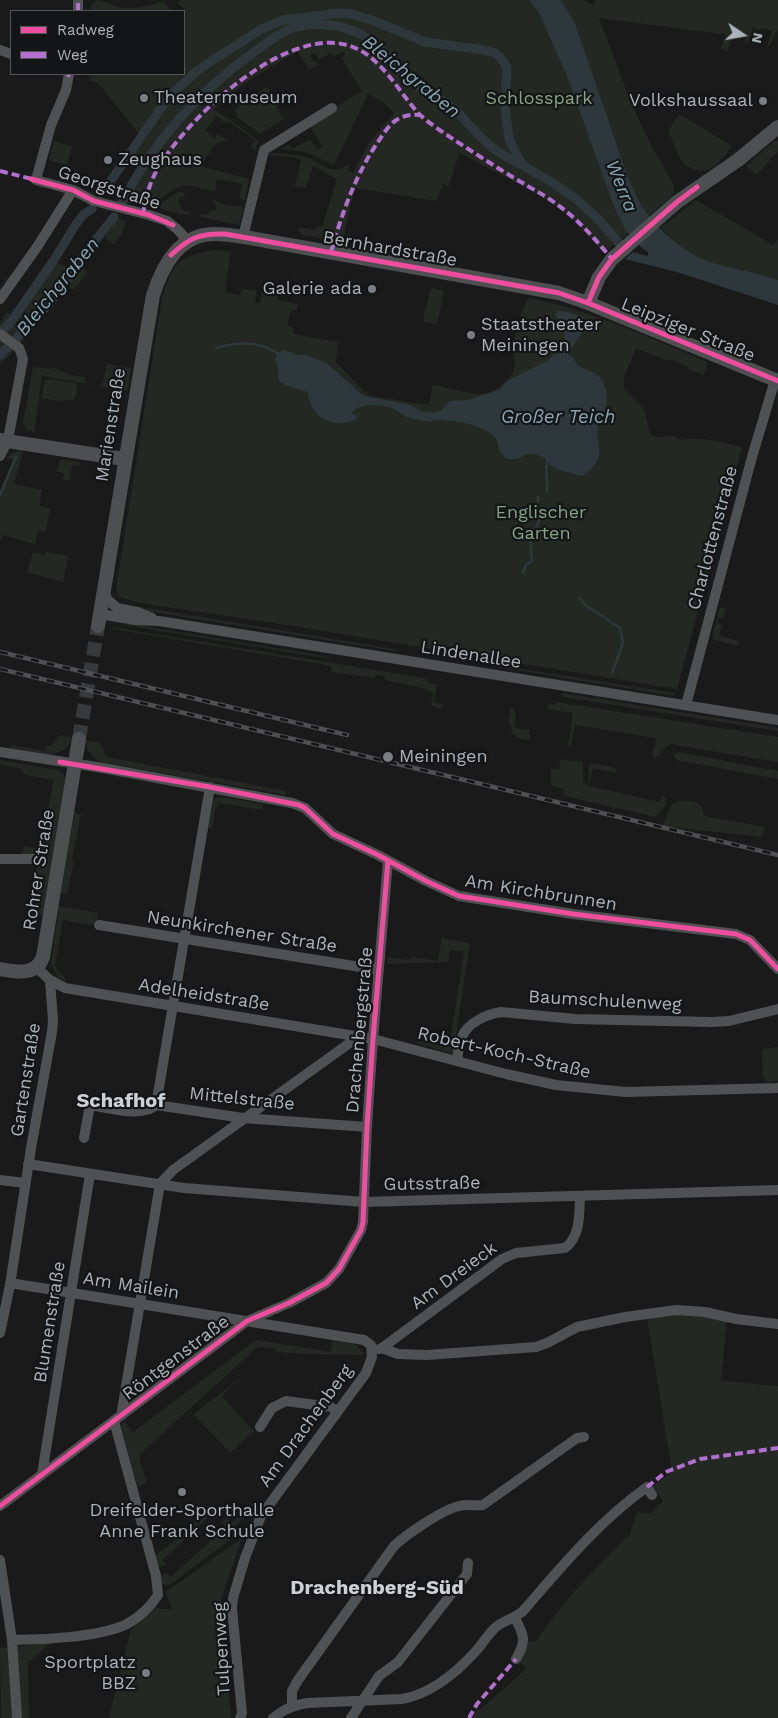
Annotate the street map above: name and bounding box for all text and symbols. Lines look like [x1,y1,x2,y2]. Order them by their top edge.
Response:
legend [10,10,185,75]
north arrow [718,10,768,60]
text: Radweg [57,21,114,39]
water label: Bleichgraben [357,31,465,123]
text: N [749,31,767,45]
text: Weg [57,46,88,64]
place label: Theatermuseum [154,87,298,109]
park label: Schlosspark [485,88,593,110]
place label: Volkshaussaal [629,90,753,112]
marker: Theatermuseum [138,92,150,104]
marker: Volkshaussaal [757,95,769,107]
place label: Zeughaus [118,149,202,171]
marker: Zeughaus [102,154,114,166]
water label: Werra [600,157,642,215]
street label: Georgstraße [55,161,163,215]
street label: Bernhardstraße [321,227,459,271]
water label: Bleichgraben [12,233,104,341]
place label: Galerie ada [263,278,362,300]
marker: Galerie ada [366,283,378,295]
street label: Leipziger Straße [618,293,758,367]
place label: Staatstheater Meiningen [481,314,601,356]
marker: Staatstheater Meiningen [465,329,477,341]
street label: Marienstraße [91,367,131,483]
water label: Großer Teich [501,406,615,428]
street label: Charlottenstraße [683,464,743,612]
park label: Englischer Garten [496,502,586,544]
street label: Lindenallee [419,636,523,674]
place label: Meiningen [399,746,488,768]
marker: Meiningen [381,750,395,764]
street label: Rohrer Straße [19,808,59,932]
street label: Am Kirchbrunnen [463,870,619,916]
street label: Neunkirchener Straße [145,906,339,958]
street label: Drachenbergstraße [342,946,378,1114]
street label: Adelheidstraße [137,974,271,1016]
street label: Baumschulenweg [528,986,682,1016]
street label: Gartenstraße [6,1022,46,1138]
street label: Robert-Koch-Straße [415,1023,593,1083]
street label: Mittelstraße [188,1083,296,1115]
district label: Schafhof [76,1089,166,1113]
street label: Gutsstraße [383,1172,481,1196]
street label: Am Dreieck [407,1238,501,1314]
street label: Blumenstraße [30,1260,70,1384]
street label: Am Mailein [81,1268,181,1304]
street label: Röntgenstraße [118,1311,234,1405]
street label: Am Drachenberg [254,1360,358,1492]
marker: Dreifelder-Sporthalle Anne Frank Schule [176,1486,188,1498]
place label: Dreifelder-Sporthalle Anne Frank Schule [90,1500,274,1542]
district label: Drachenberg-Süd [290,1576,464,1600]
street label: Tulpenweg [209,1602,235,1696]
place label: Sportplatz BBZ [44,1652,136,1695]
marker: Sportplatz BBZ [140,1667,152,1679]

